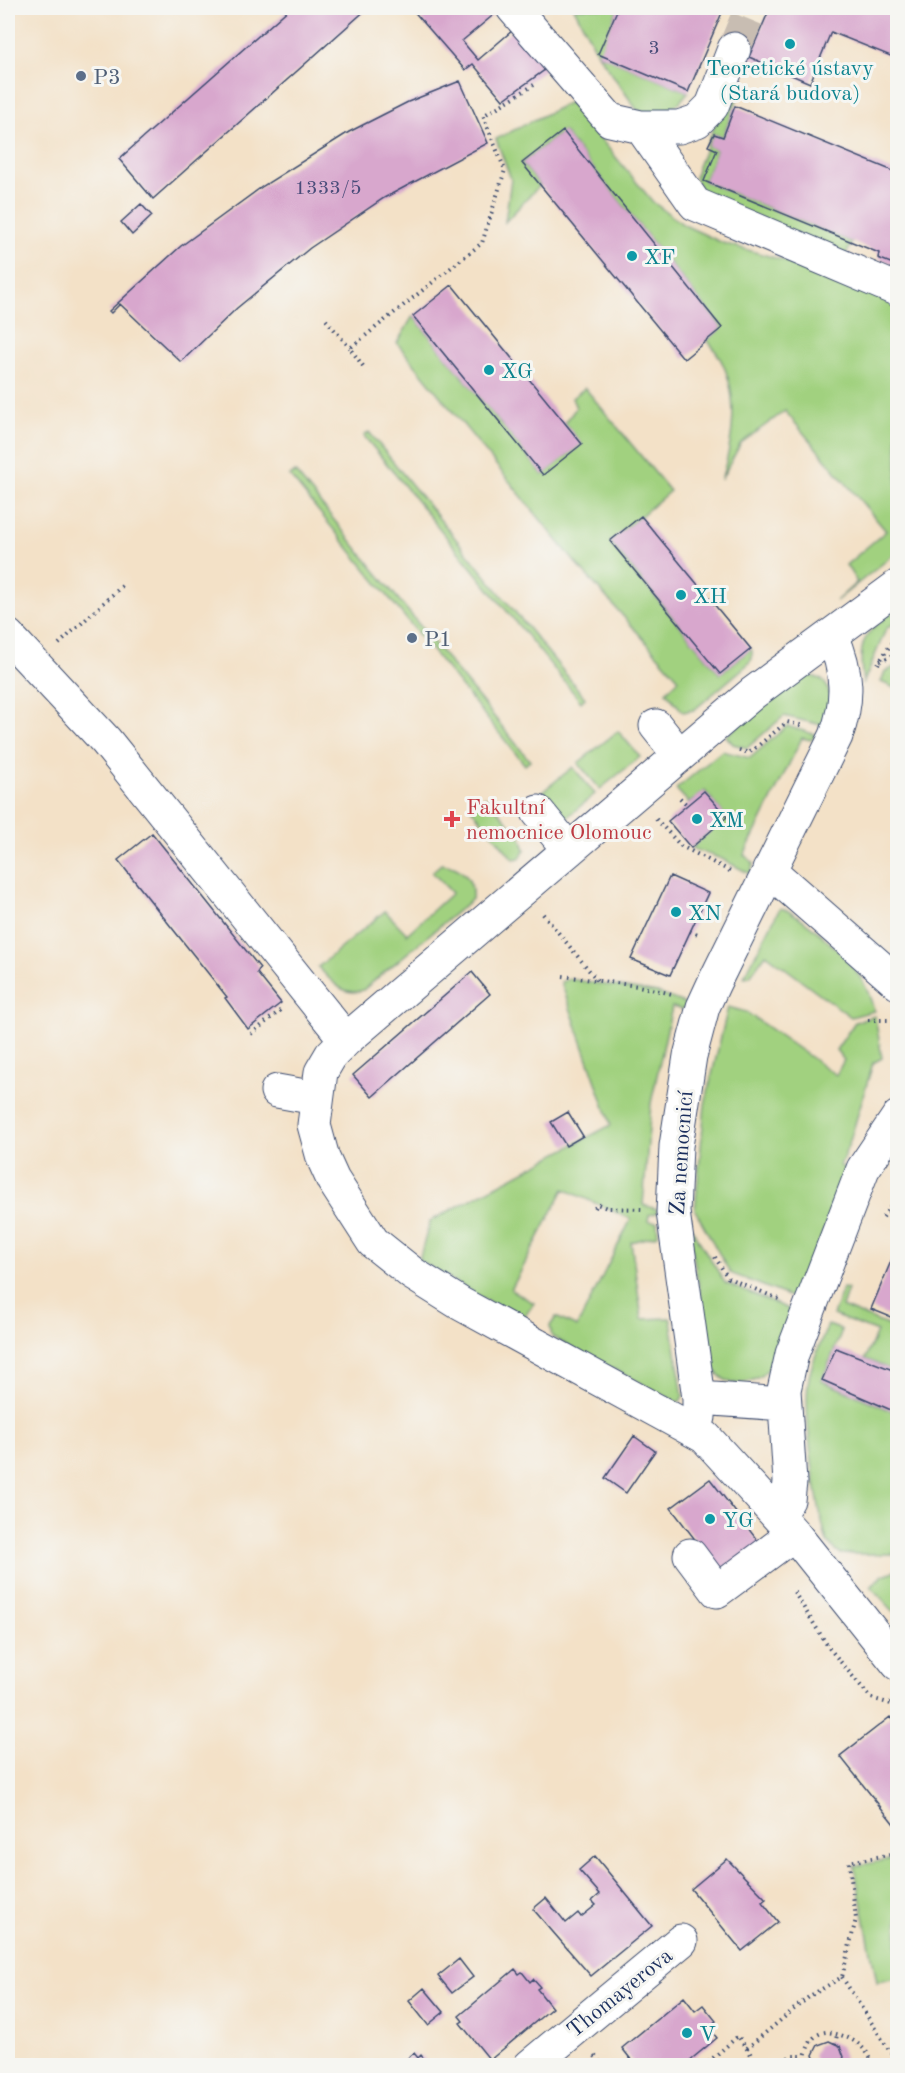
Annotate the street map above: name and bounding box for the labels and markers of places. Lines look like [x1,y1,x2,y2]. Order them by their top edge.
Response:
marker: Teoretické ústavy (Stará budova) [783,37,797,51]
place label: Teoretické ústavy (Stará budova) [706,58,874,105]
place label: P3 [93,67,121,89]
marker: P3 [74,69,88,83]
place label: XF [644,247,675,269]
marker: XF [625,249,639,263]
place label: XG [501,361,533,383]
marker: XG [482,363,496,377]
place label: XH [693,586,727,608]
marker: XH [674,588,688,602]
place label: P1 [424,629,452,651]
marker: P1 [405,631,419,645]
place label: Fakultní nemocnice Olomouc [466,797,652,844]
marker: Fakultní nemocnice Olomouc [443,810,461,828]
place label: XM [709,810,744,832]
marker: XM [690,812,704,826]
place label: XN [688,903,722,925]
marker: XN [669,905,683,919]
place label: YG [722,1510,754,1532]
marker: YG [703,1512,717,1526]
place label: V [699,2024,716,2046]
marker: V [680,2026,694,2040]

